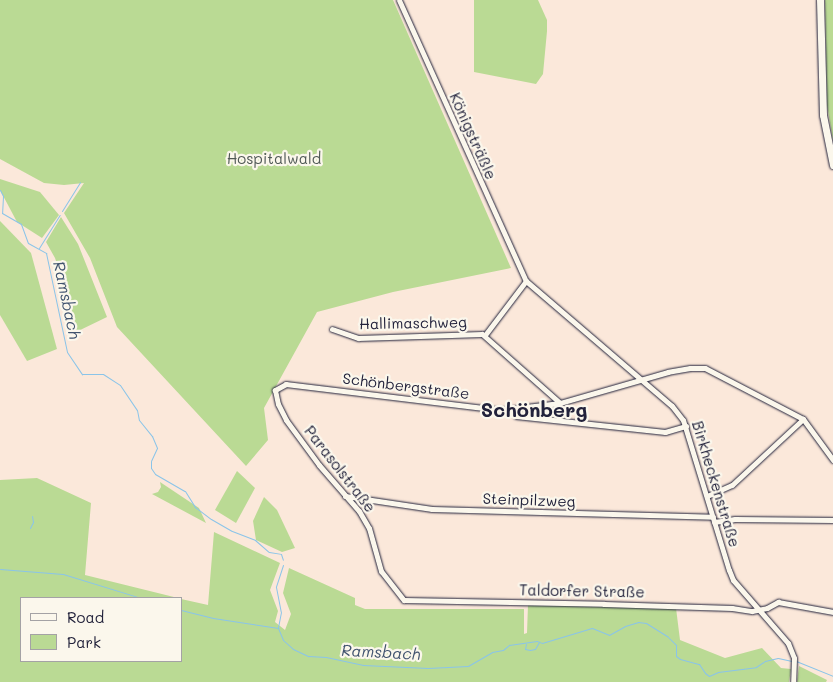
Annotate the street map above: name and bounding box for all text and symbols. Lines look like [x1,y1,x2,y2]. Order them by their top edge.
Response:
street label: Königsträßle [446,90,500,182]
park label: Hospitalwald [227,150,321,168]
water label: Ramsbach [49,259,85,341]
street label: Hallimaschweg [359,313,467,333]
street label: Schönbergstraße [342,369,470,403]
district label: Schönberg [481,397,587,421]
street label: Birkheckenstraße [688,419,744,549]
street label: Parasolstraße [301,422,379,516]
street label: Steinpilzweg [482,489,576,511]
street label: Taldorfer Straße [519,581,645,601]
legend [20,597,182,662]
text: Road [67,607,104,627]
text: Park [67,632,101,652]
water label: Ramsbach [341,640,421,664]

